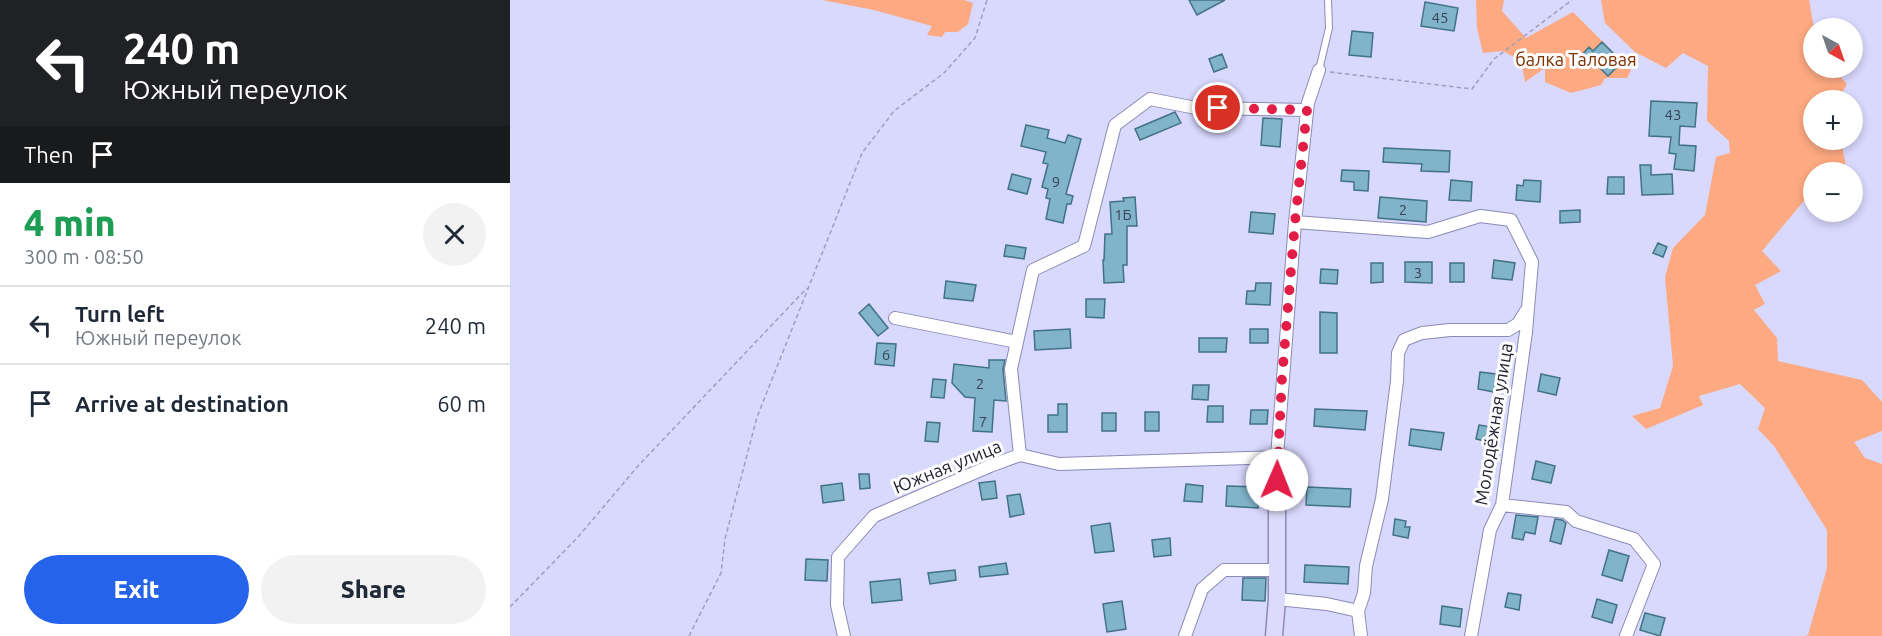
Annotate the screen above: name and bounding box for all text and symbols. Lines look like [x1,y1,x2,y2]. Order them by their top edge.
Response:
house number: 45 [1432,9,1448,26]
north arrow [1803,18,1863,78]
map controls [1803,18,1863,222]
icon: left [24,24,102,102]
text: 240 m [123,25,240,72]
park label: балка Таловая [1515,49,1637,69]
text: Южный переулок [123,74,348,104]
pin [1192,82,1243,133]
button: + [1803,90,1863,150]
icon: arrive [1201,91,1234,124]
house number: 43 [1665,106,1681,123]
icon: arrive [86,138,119,171]
text: Then [24,142,74,167]
button: − [1803,162,1863,222]
house number: 9 [1052,173,1060,190]
house number: 2 [1399,201,1407,218]
text: 4 min [24,202,116,243]
button: close [423,203,486,266]
house number: 1Б [1114,206,1132,223]
text: 300 m · 08:50 [24,245,144,268]
house number: 3 [1414,264,1422,281]
text: Turn left [75,301,165,326]
icon: left [24,309,57,342]
text: 240 m [425,313,486,338]
text: Южный переулок [75,326,241,349]
street label: Молодёжная улица [1470,341,1516,507]
house number: 6 [882,346,890,363]
house number: 2 [976,375,984,392]
icon: arrive [24,387,57,420]
text: Arrive at destination [75,391,289,416]
text: 60 m [437,391,486,416]
house number: 7 [979,413,987,430]
street label: Южная улица [890,435,1004,497]
position arrow [1245,448,1309,512]
button: Exit [24,555,249,624]
button: Share [261,555,486,624]

